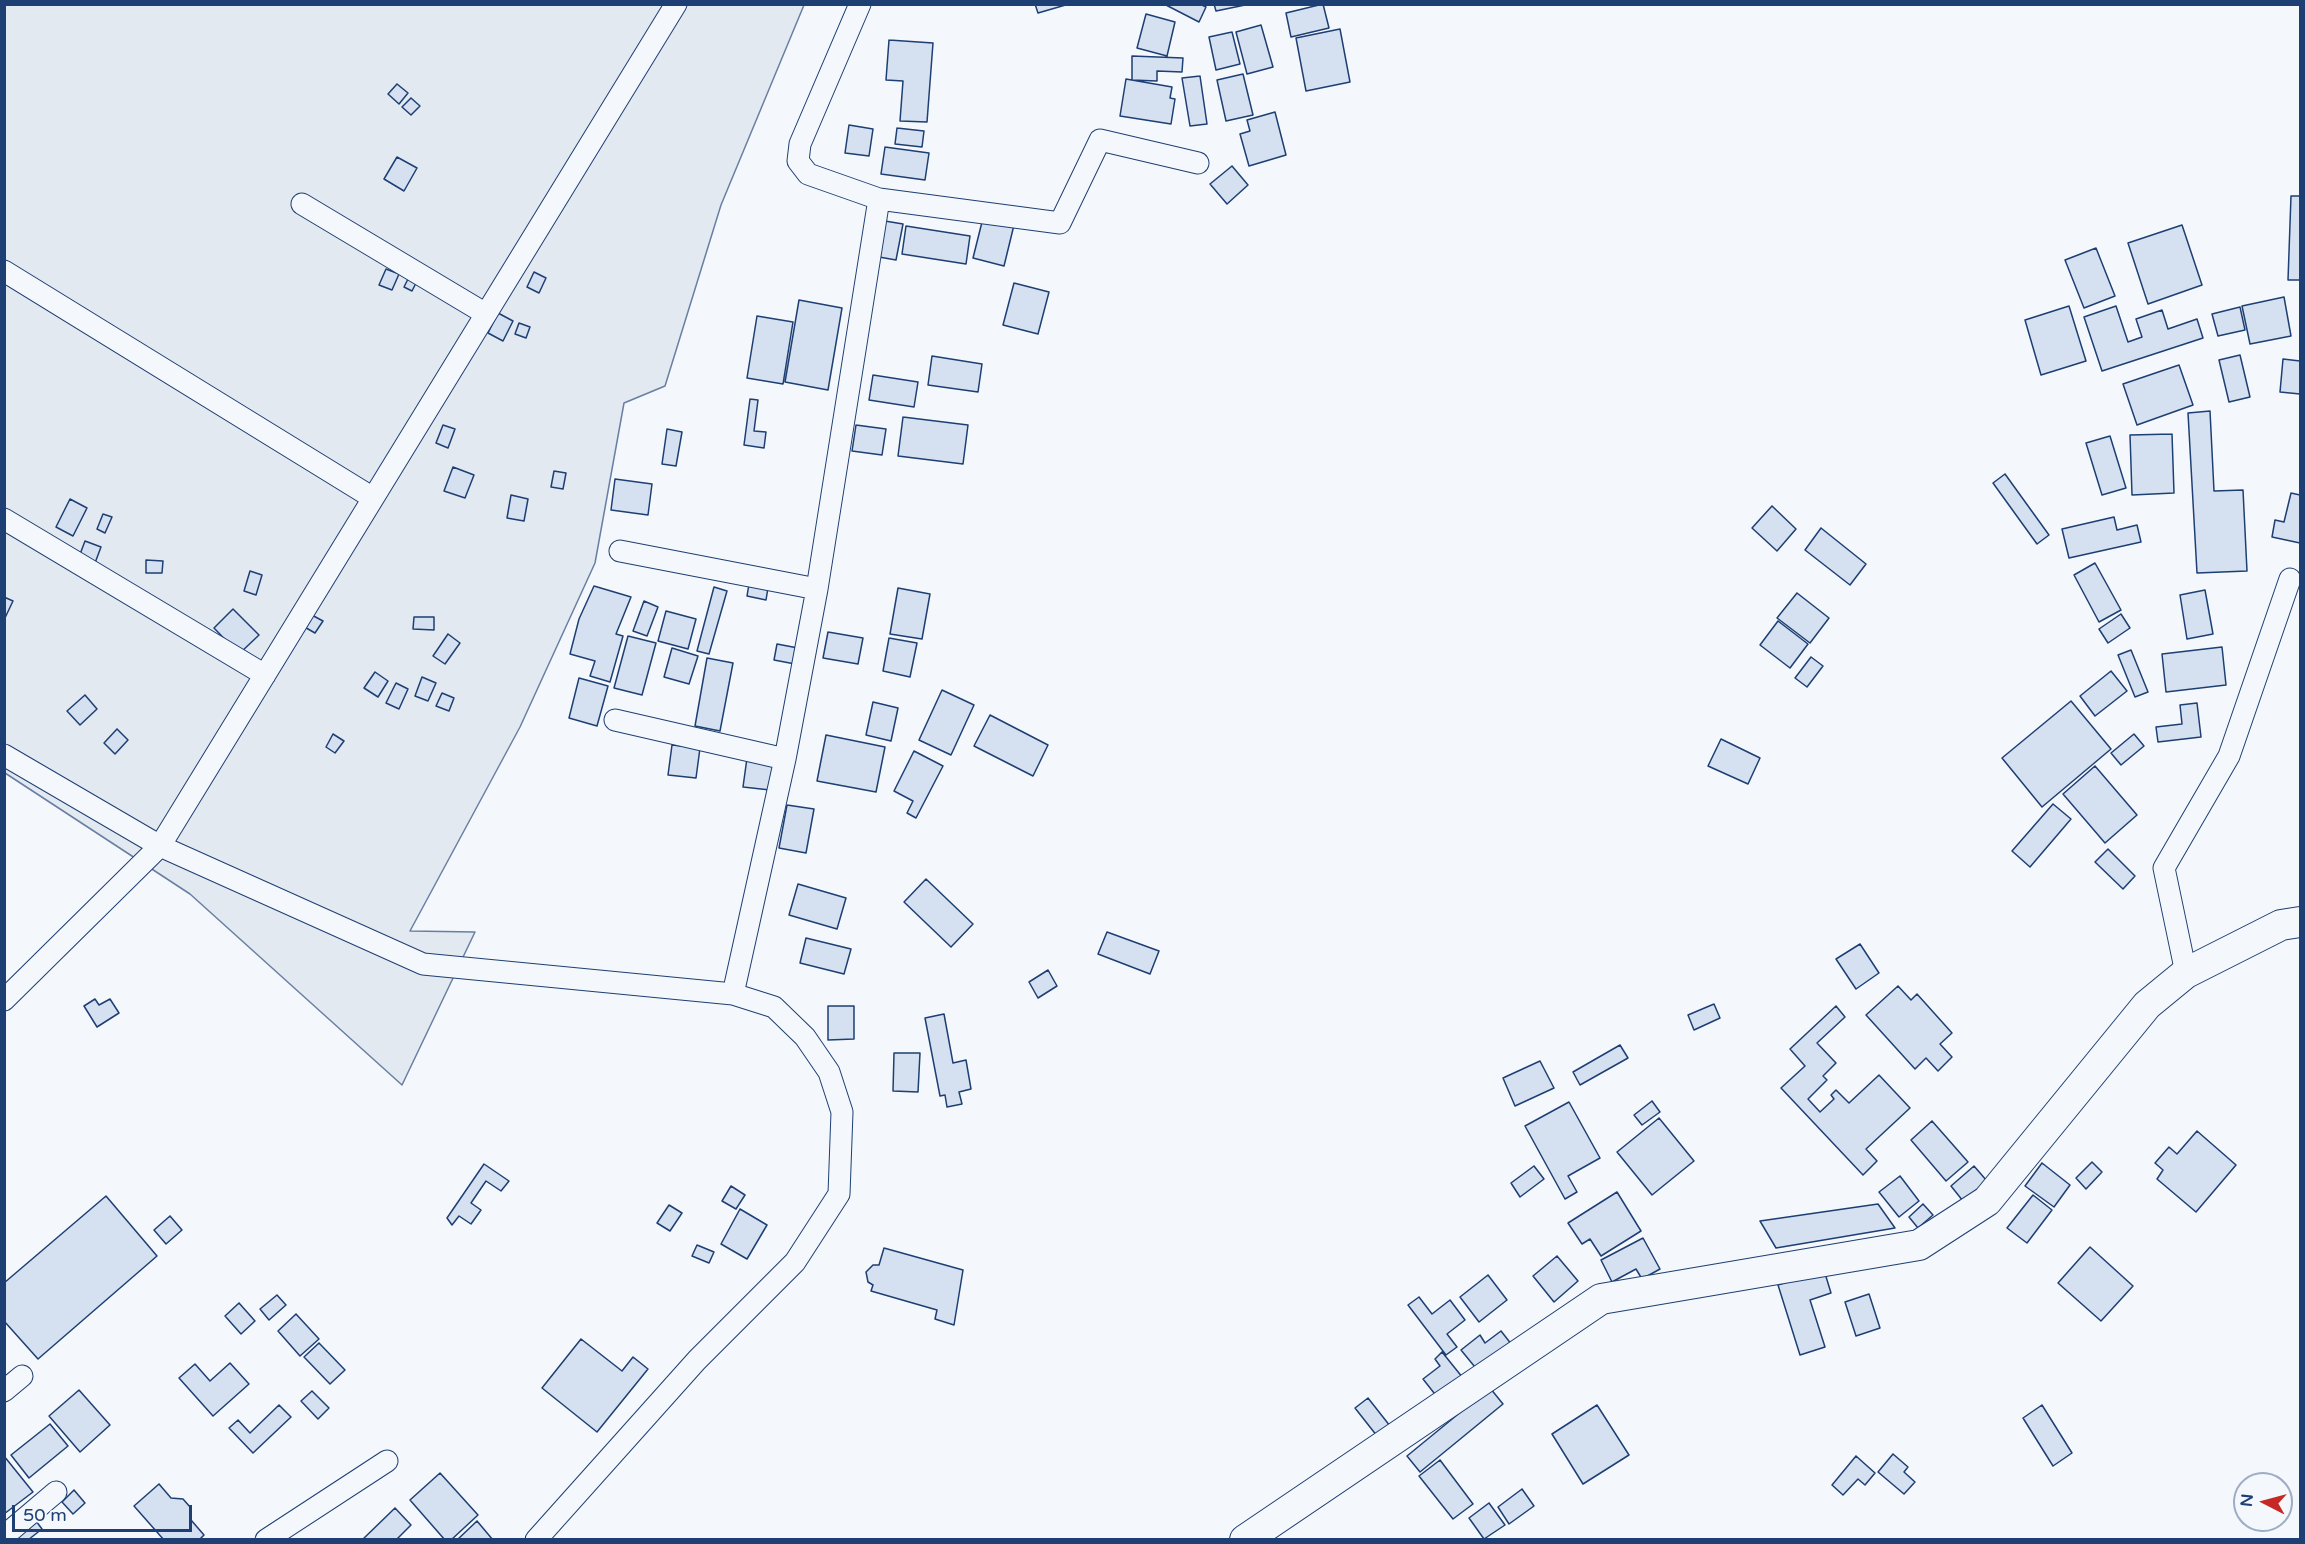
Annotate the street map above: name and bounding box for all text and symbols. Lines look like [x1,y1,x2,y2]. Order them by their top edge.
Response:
north arrow [2233,1472,2293,1532]
scale bar [15,1493,195,1531]
text: N [2236,1493,2258,1508]
text: 50 m [23,1504,67,1526]

